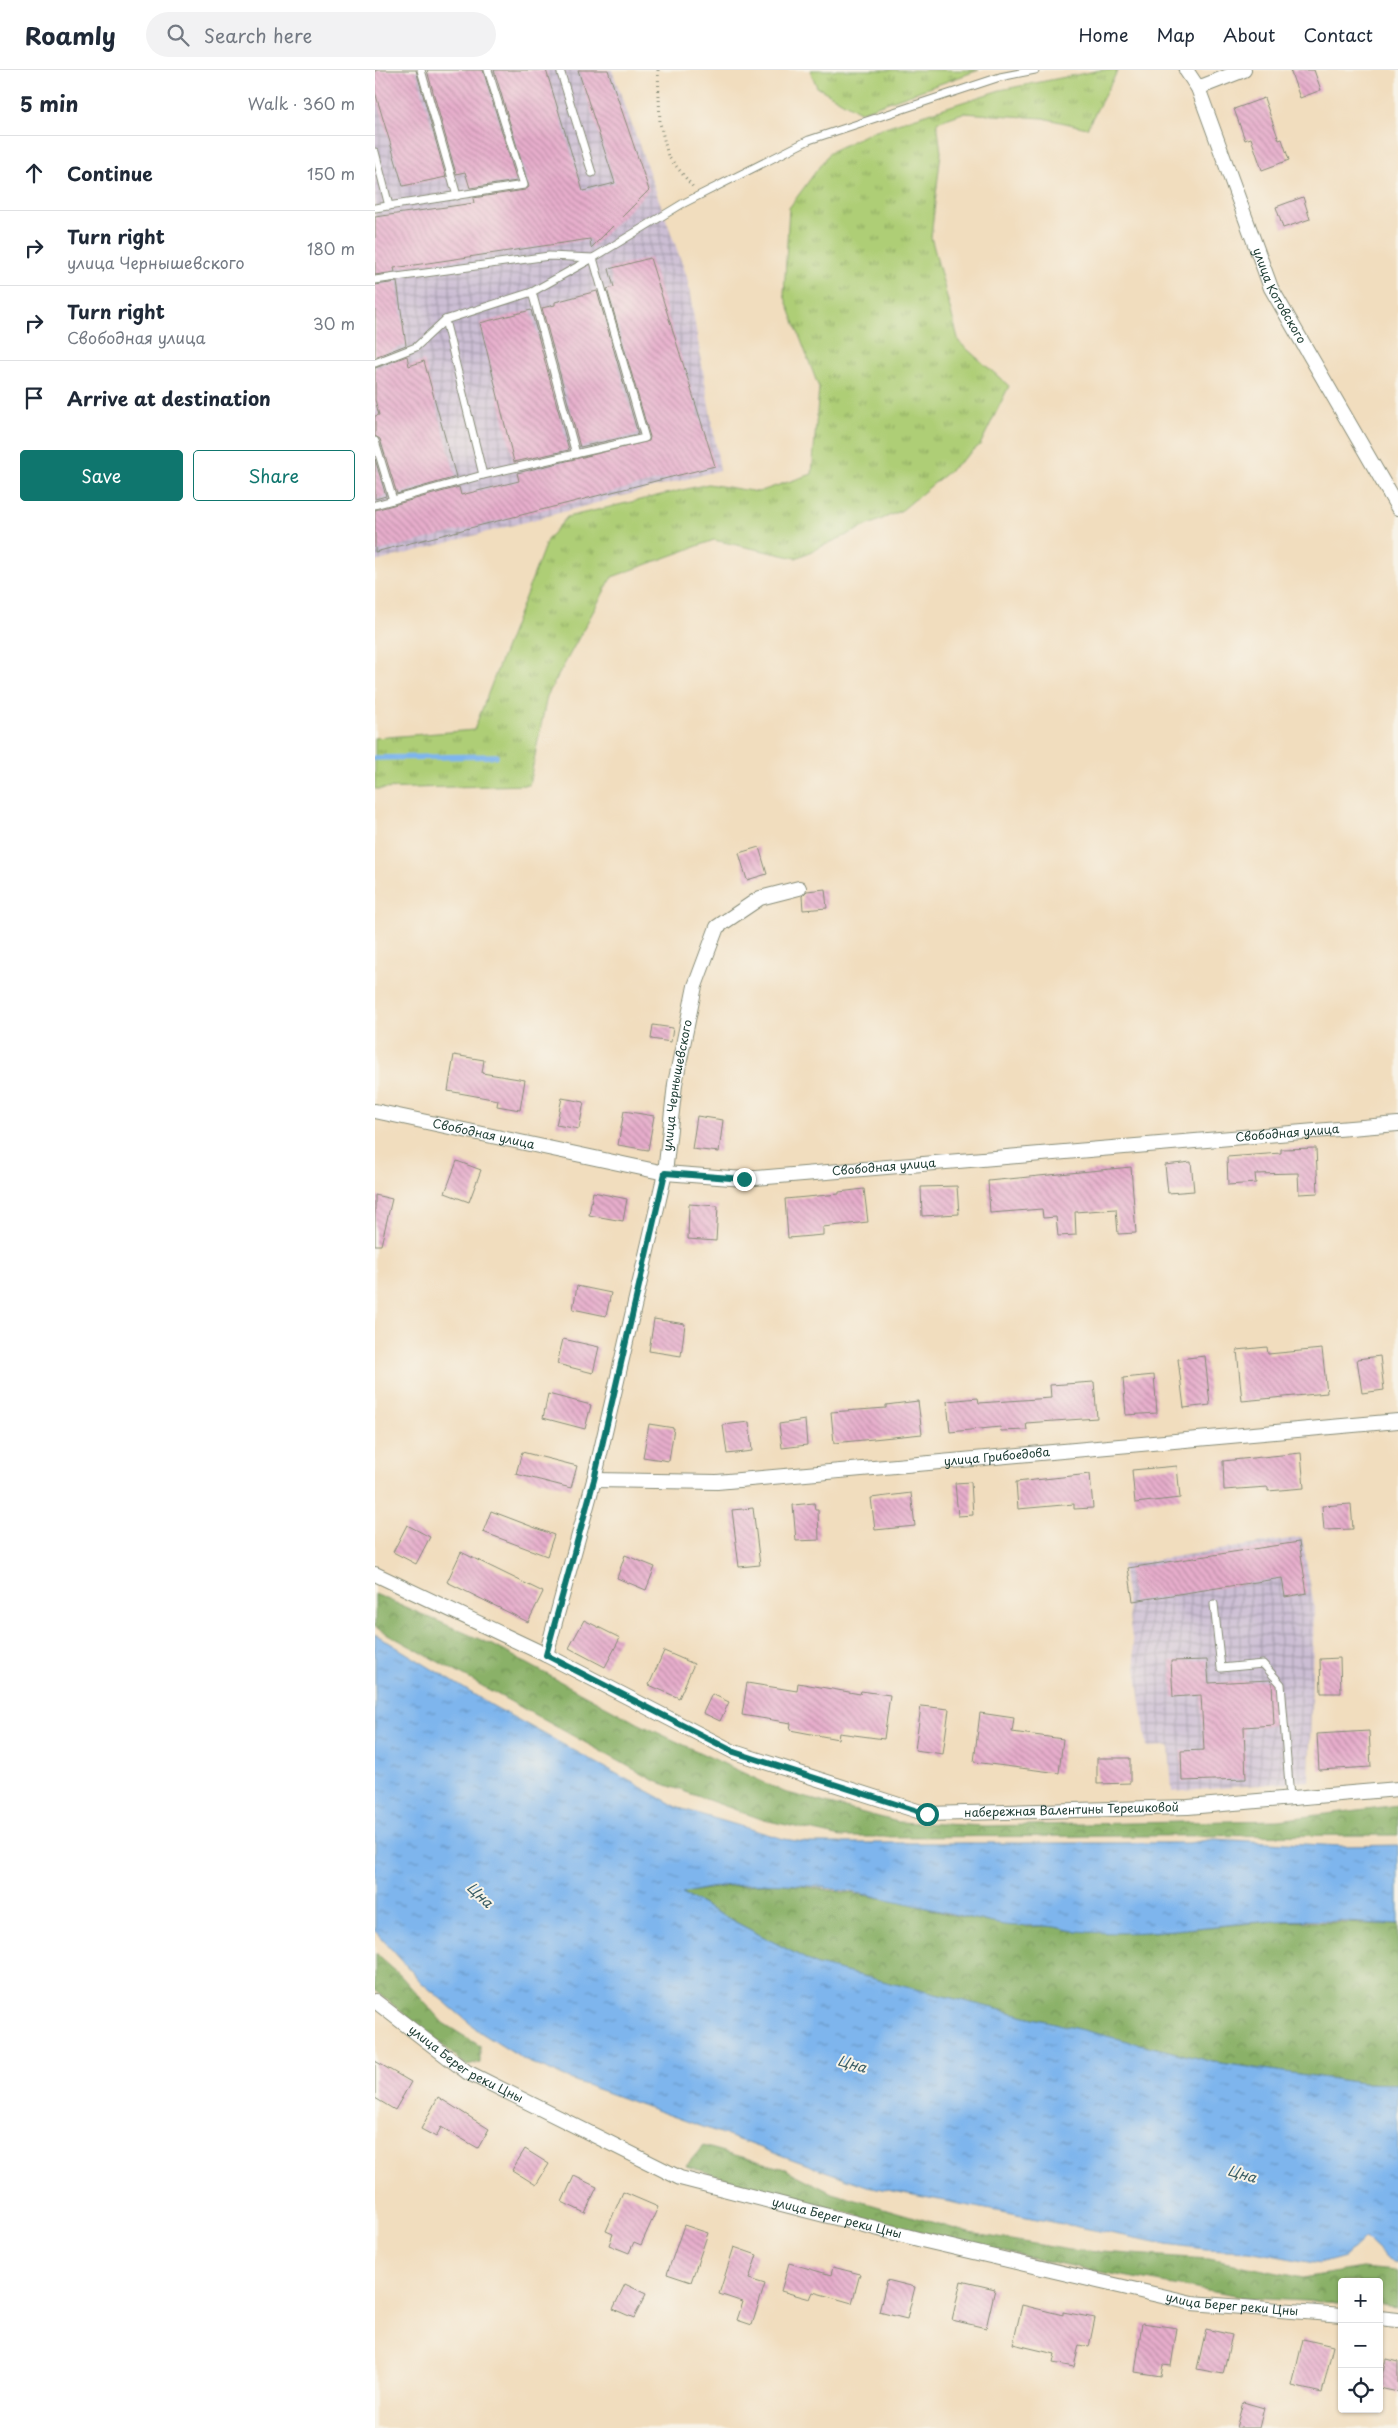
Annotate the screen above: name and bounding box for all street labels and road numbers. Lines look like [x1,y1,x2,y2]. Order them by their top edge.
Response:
street label: улица Котовского [1249,245,1311,347]
street label: улица Чернышевского [657,1018,696,1152]
street label: Свободная улица [431,1114,537,1153]
street label: Свободная улица [1235,1119,1340,1146]
street label: Свободная улица [831,1153,937,1180]
street label: улица Грибоедова [943,1442,1051,1470]
street label: набережная Валентины Терешковой [964,1797,1179,1821]
street label: улица Берег реки Цны [405,2020,527,2107]
street label: улица Берег реки Цны [770,2192,904,2242]
street label: улица Берег реки Цны [1164,2287,1299,2319]

